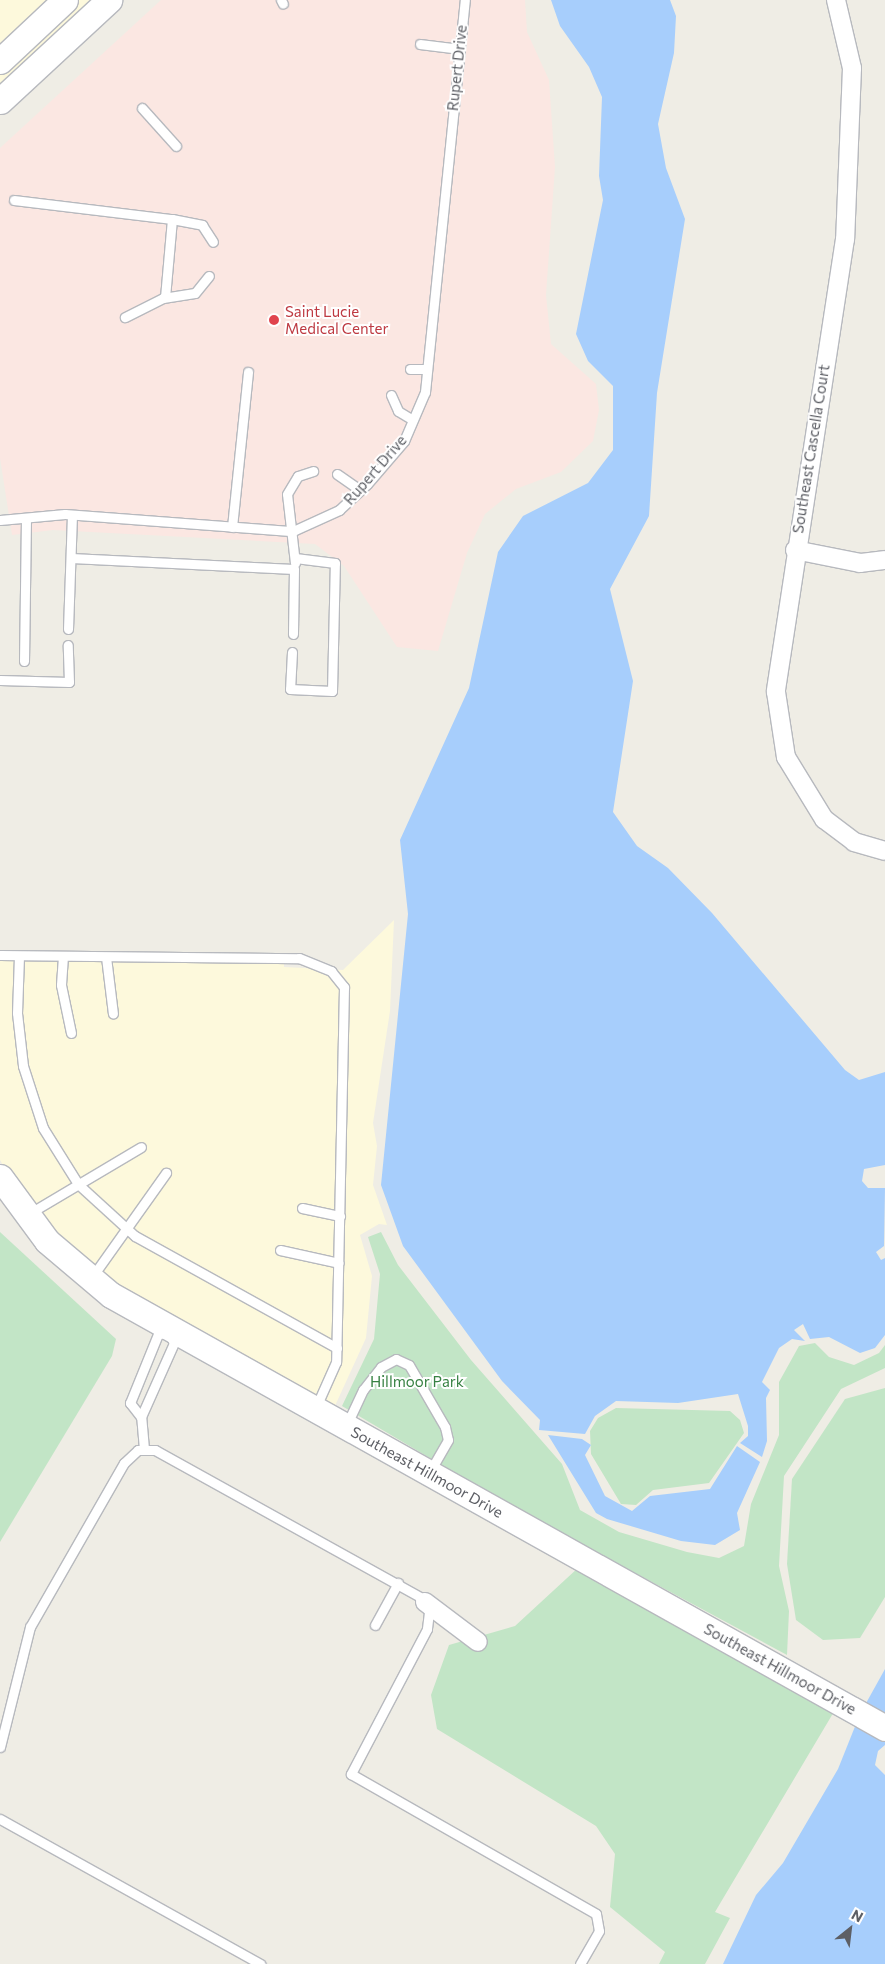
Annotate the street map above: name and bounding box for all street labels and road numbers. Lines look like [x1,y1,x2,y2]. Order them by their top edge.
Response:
street label: Rupert Drive [444,24,470,112]
street label: Southeast Cascella Court [789,363,833,535]
street label: Rupert Drive [340,431,410,509]
street label: Southeast Hillmoor Drive [348,1423,506,1521]
street label: Southeast Hillmoor Drive [701,1620,859,1718]

